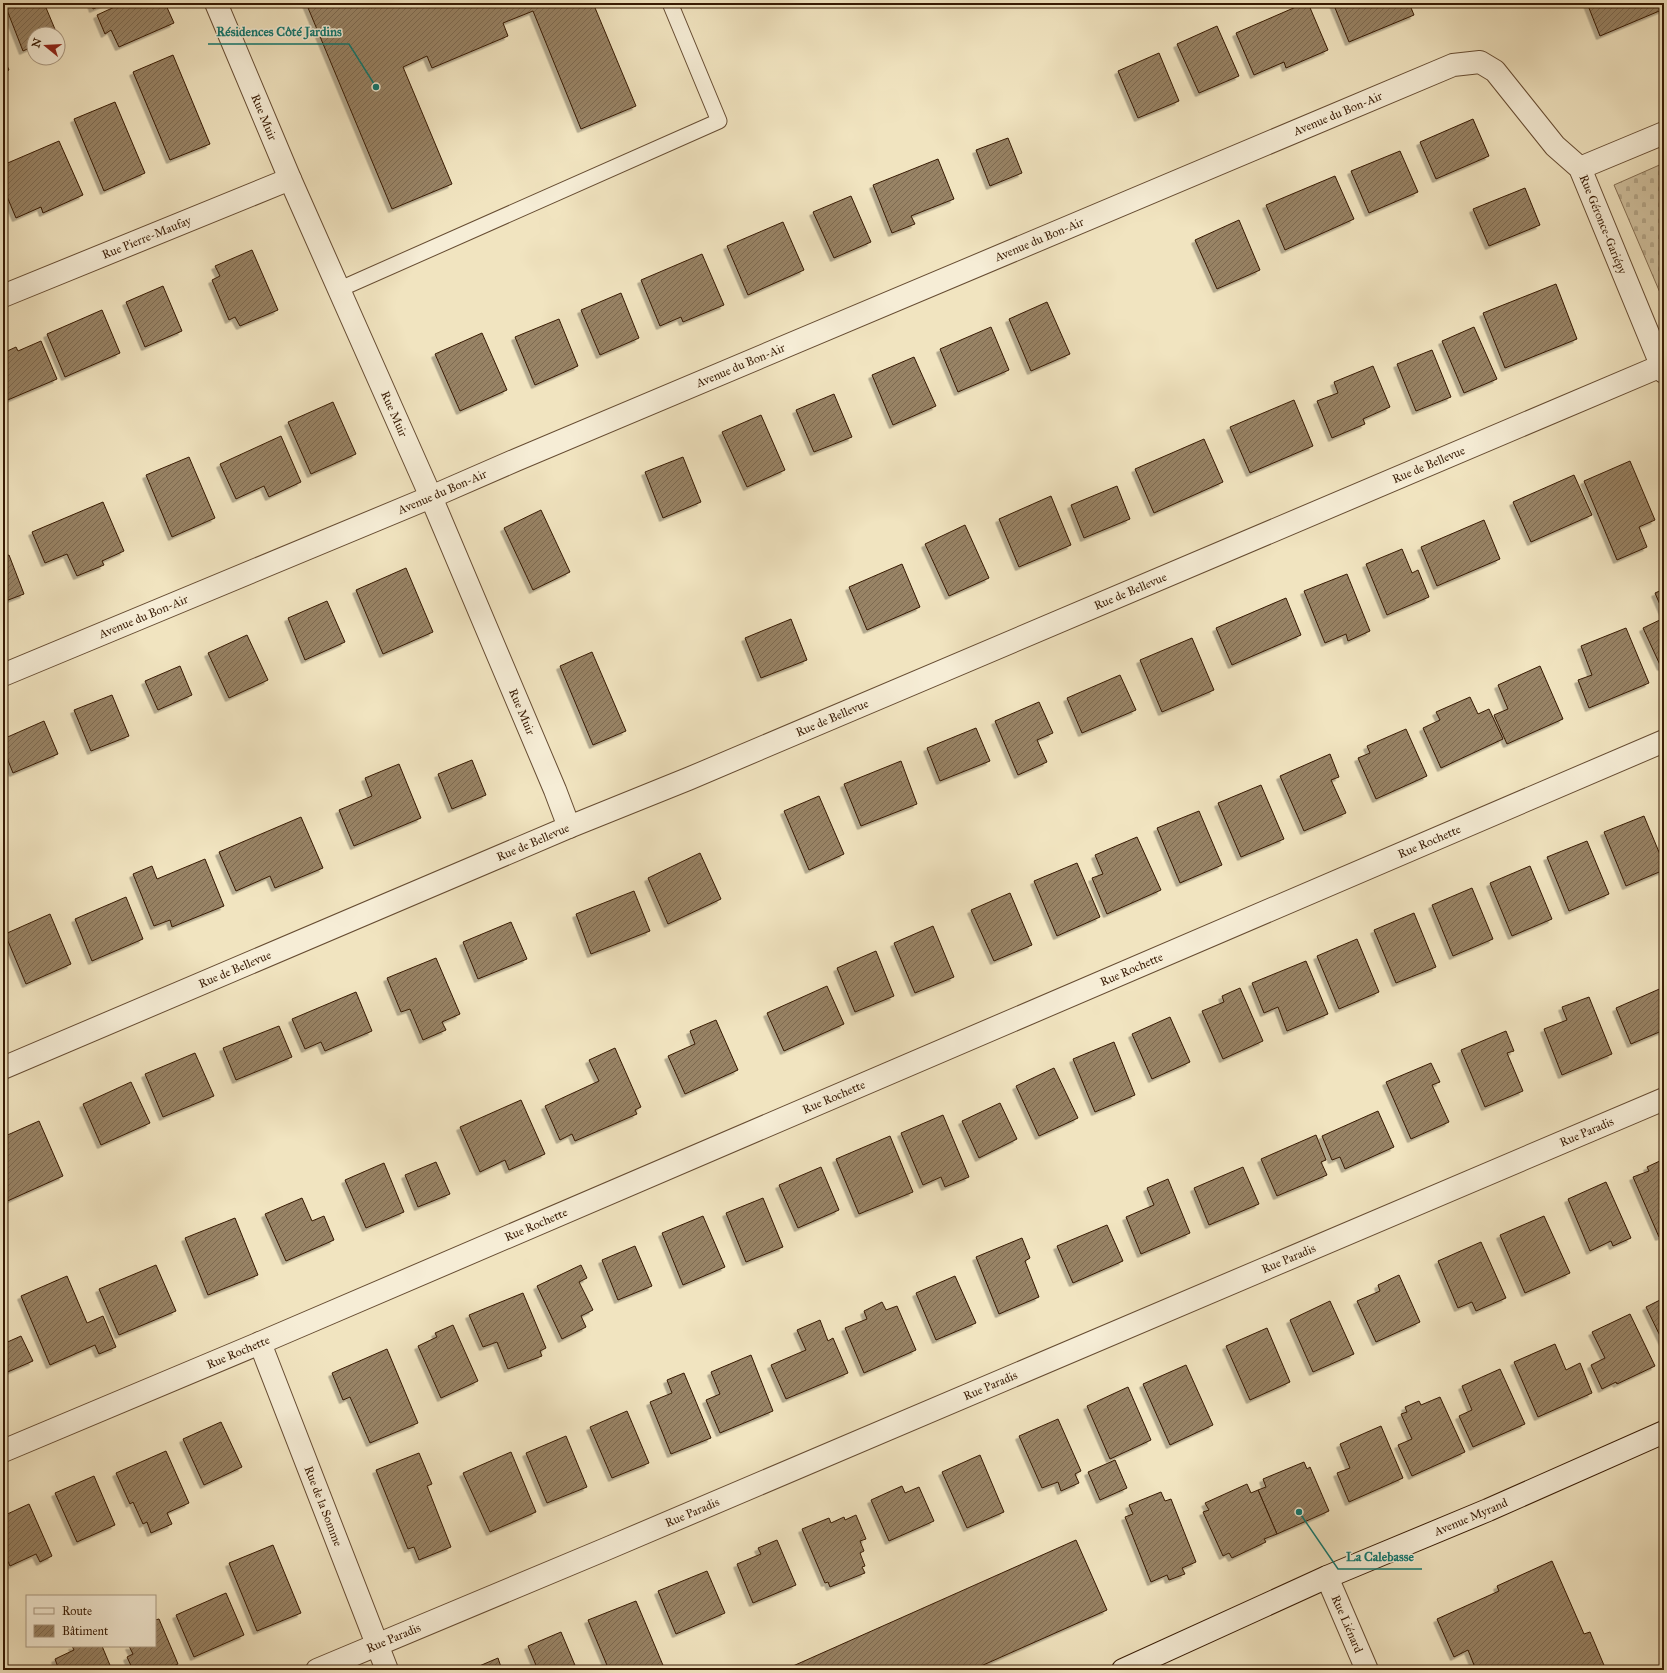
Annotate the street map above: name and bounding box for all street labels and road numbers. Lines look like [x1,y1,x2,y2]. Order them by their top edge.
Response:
street label: Avenue du Bon-Air [1290,88,1385,139]
street label: Rue Muir [248,92,280,143]
street label: Rue Géronce-Gariépy [1576,172,1630,276]
street label: Rue Pierre-Maufay [100,213,193,262]
street label: Avenue du Bon-Air [992,214,1086,265]
street label: Avenue du Bon-Air [693,340,788,391]
street label: Rue Muir [378,389,411,440]
street label: Rue de Bellevue [1390,443,1467,486]
street label: Avenue du Bon-Air [395,466,489,517]
street label: Rue de Bellevue [1092,570,1169,613]
street label: Avenue du Bon-Air [96,592,190,642]
street label: Rue Muir [506,687,538,737]
street label: Rue de Bellevue [794,696,870,739]
street label: Rue de Bellevue [495,821,571,864]
street label: Rue Rochette [1396,822,1463,861]
street label: Rue de Bellevue [196,948,273,991]
street label: Rue Rochette [1098,950,1165,989]
street label: Rue Rochette [800,1077,867,1117]
street label: Rue Paradis [1558,1114,1616,1150]
street label: Rue Rochette [502,1205,569,1244]
street label: Rue Paradis [1259,1241,1318,1276]
street label: Rue Rochette [204,1333,272,1372]
street label: Rue Paradis [961,1368,1020,1403]
street label: Rue de la Somme [301,1464,345,1548]
street label: Rue Paradis [663,1495,721,1530]
street label: Avenue Myrand [1431,1495,1510,1539]
street label: Rue Liénard [1329,1593,1366,1655]
street label: Rue Paradis [364,1620,423,1655]

